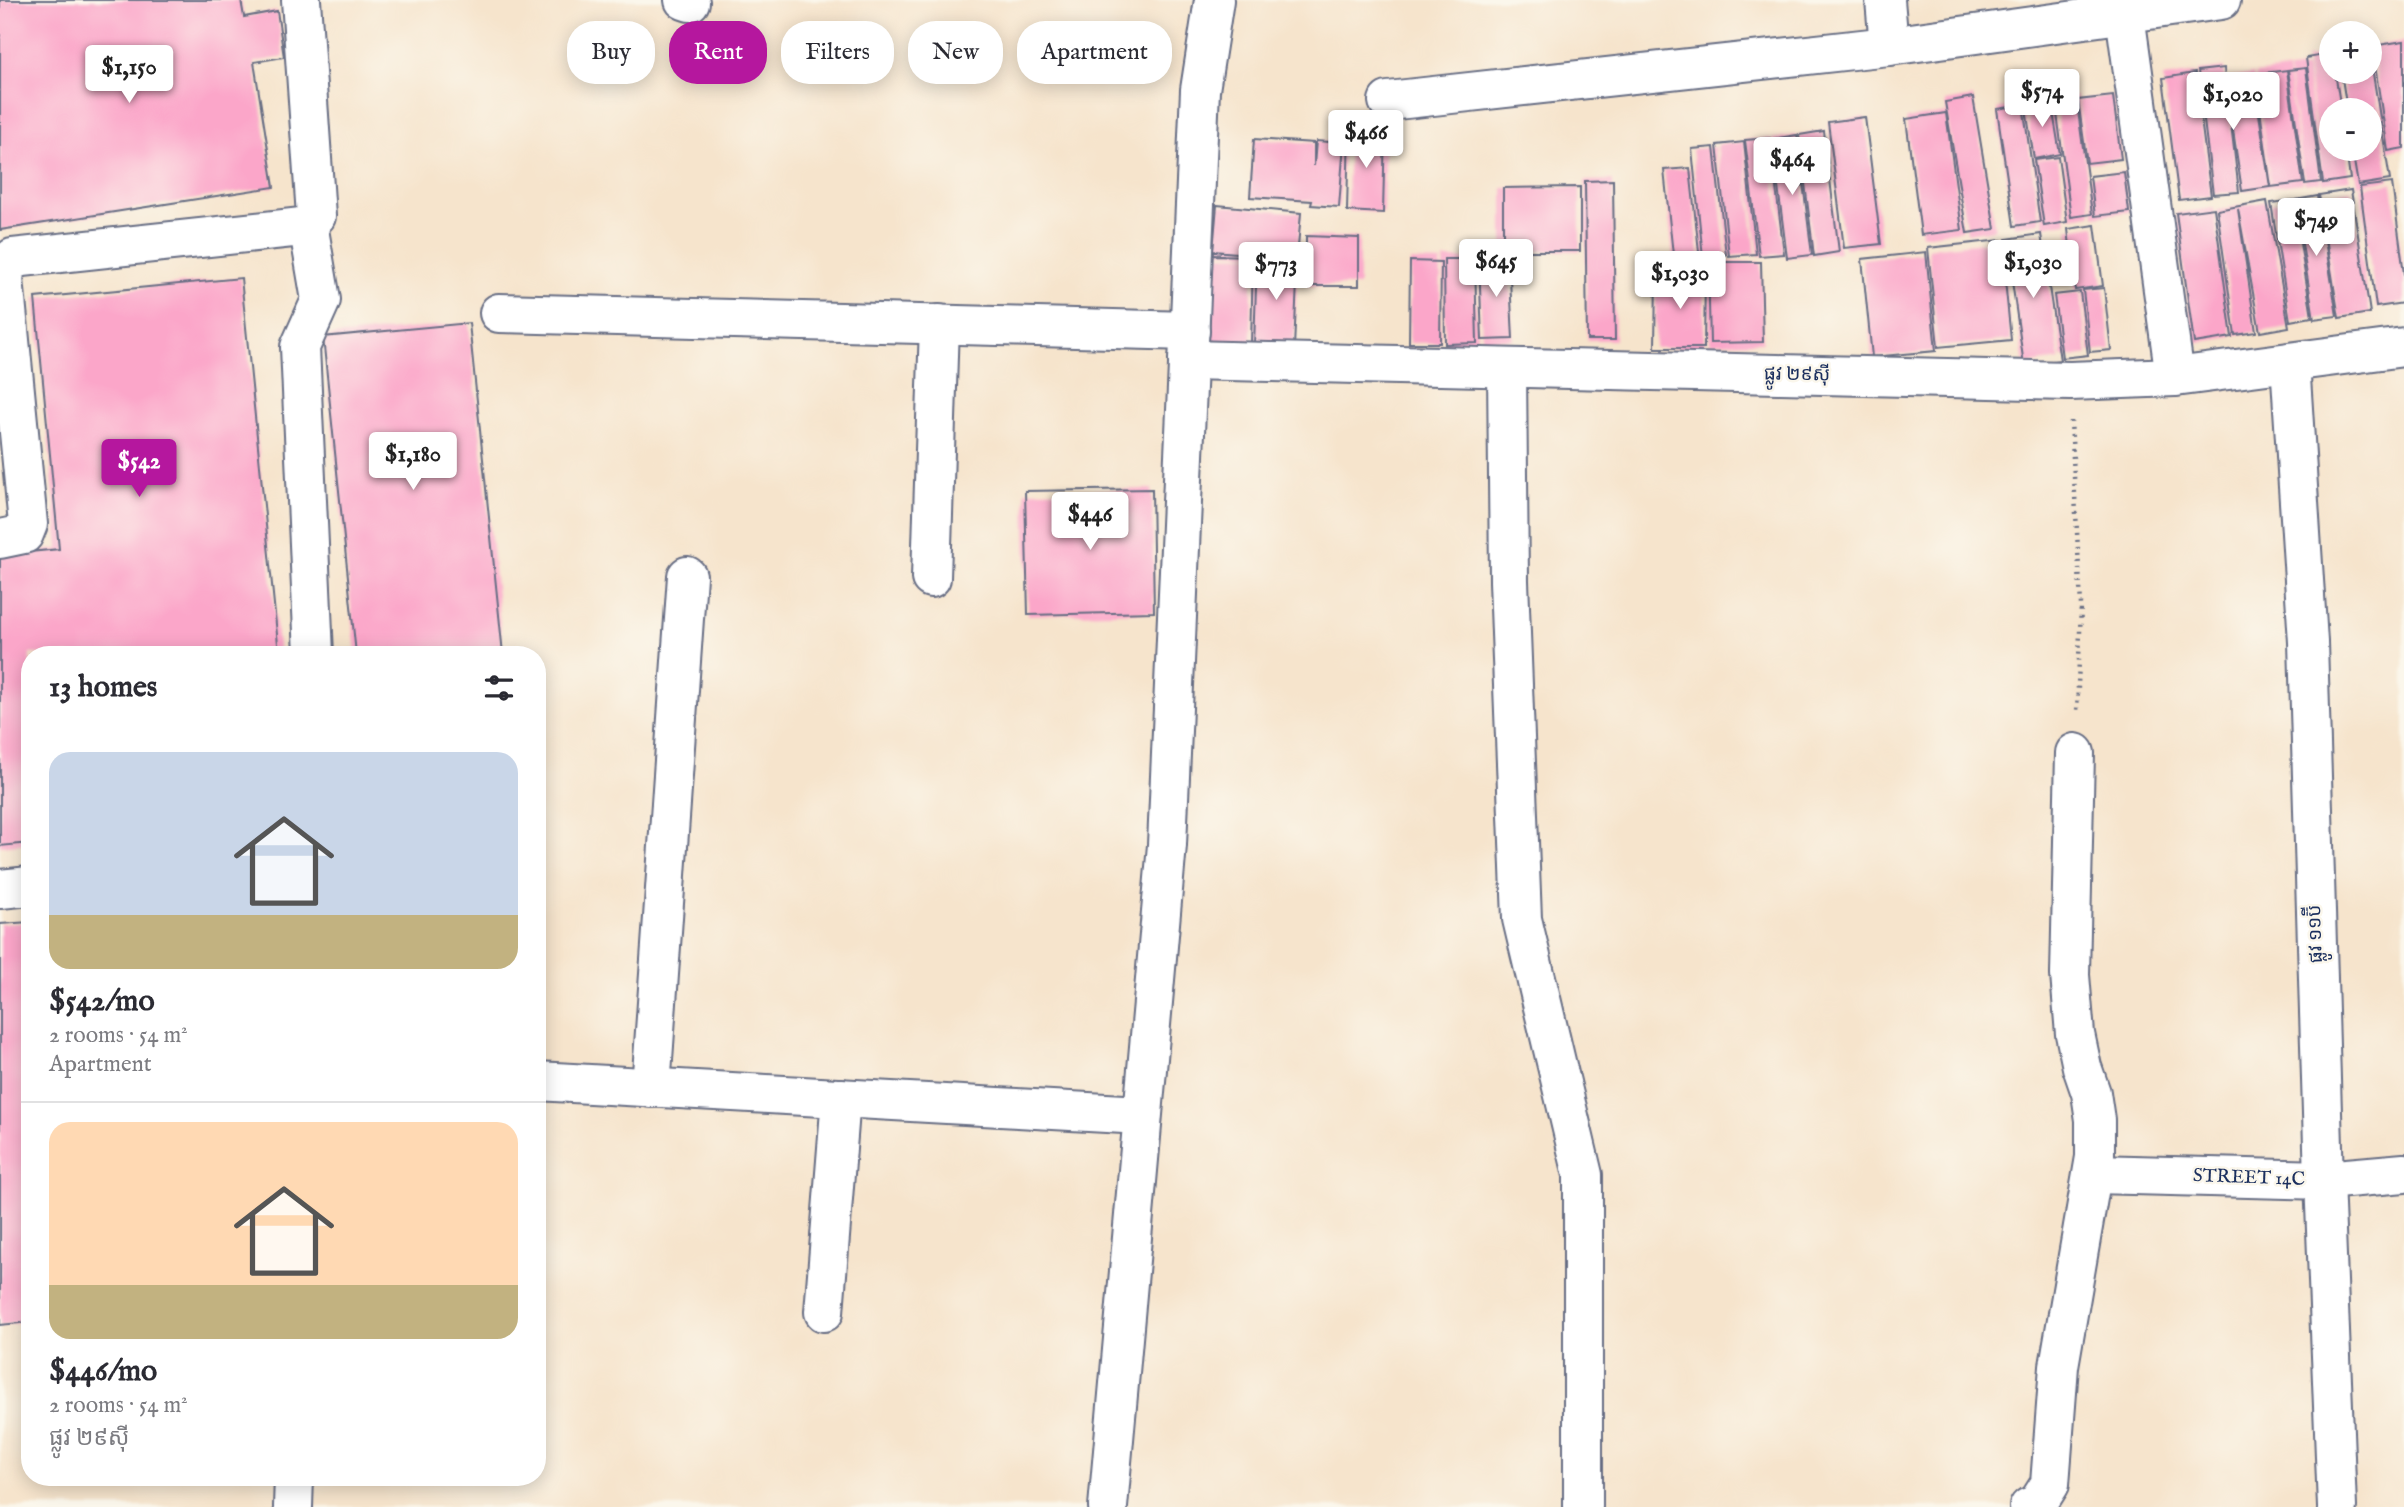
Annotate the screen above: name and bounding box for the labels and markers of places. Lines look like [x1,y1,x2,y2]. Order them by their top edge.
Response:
pin: $1,150 [72,46,186,105]
pin: $574 [2001,69,2083,129]
pin: $1,020 [2176,72,2290,132]
pin: $466 [1325,110,1407,170]
pin: $464 [1751,138,1833,197]
pin: $749 [2275,198,2357,258]
pin: $645 [1455,240,1537,299]
pin: $1,030 [1976,240,2090,300]
pin: $773 [1235,243,1317,302]
pin: $1,030 [1623,252,1737,311]
pin: $1,180 [356,433,470,492]
pin: $542 [98,440,180,499]
pin: $446 [1049,492,1131,552]

